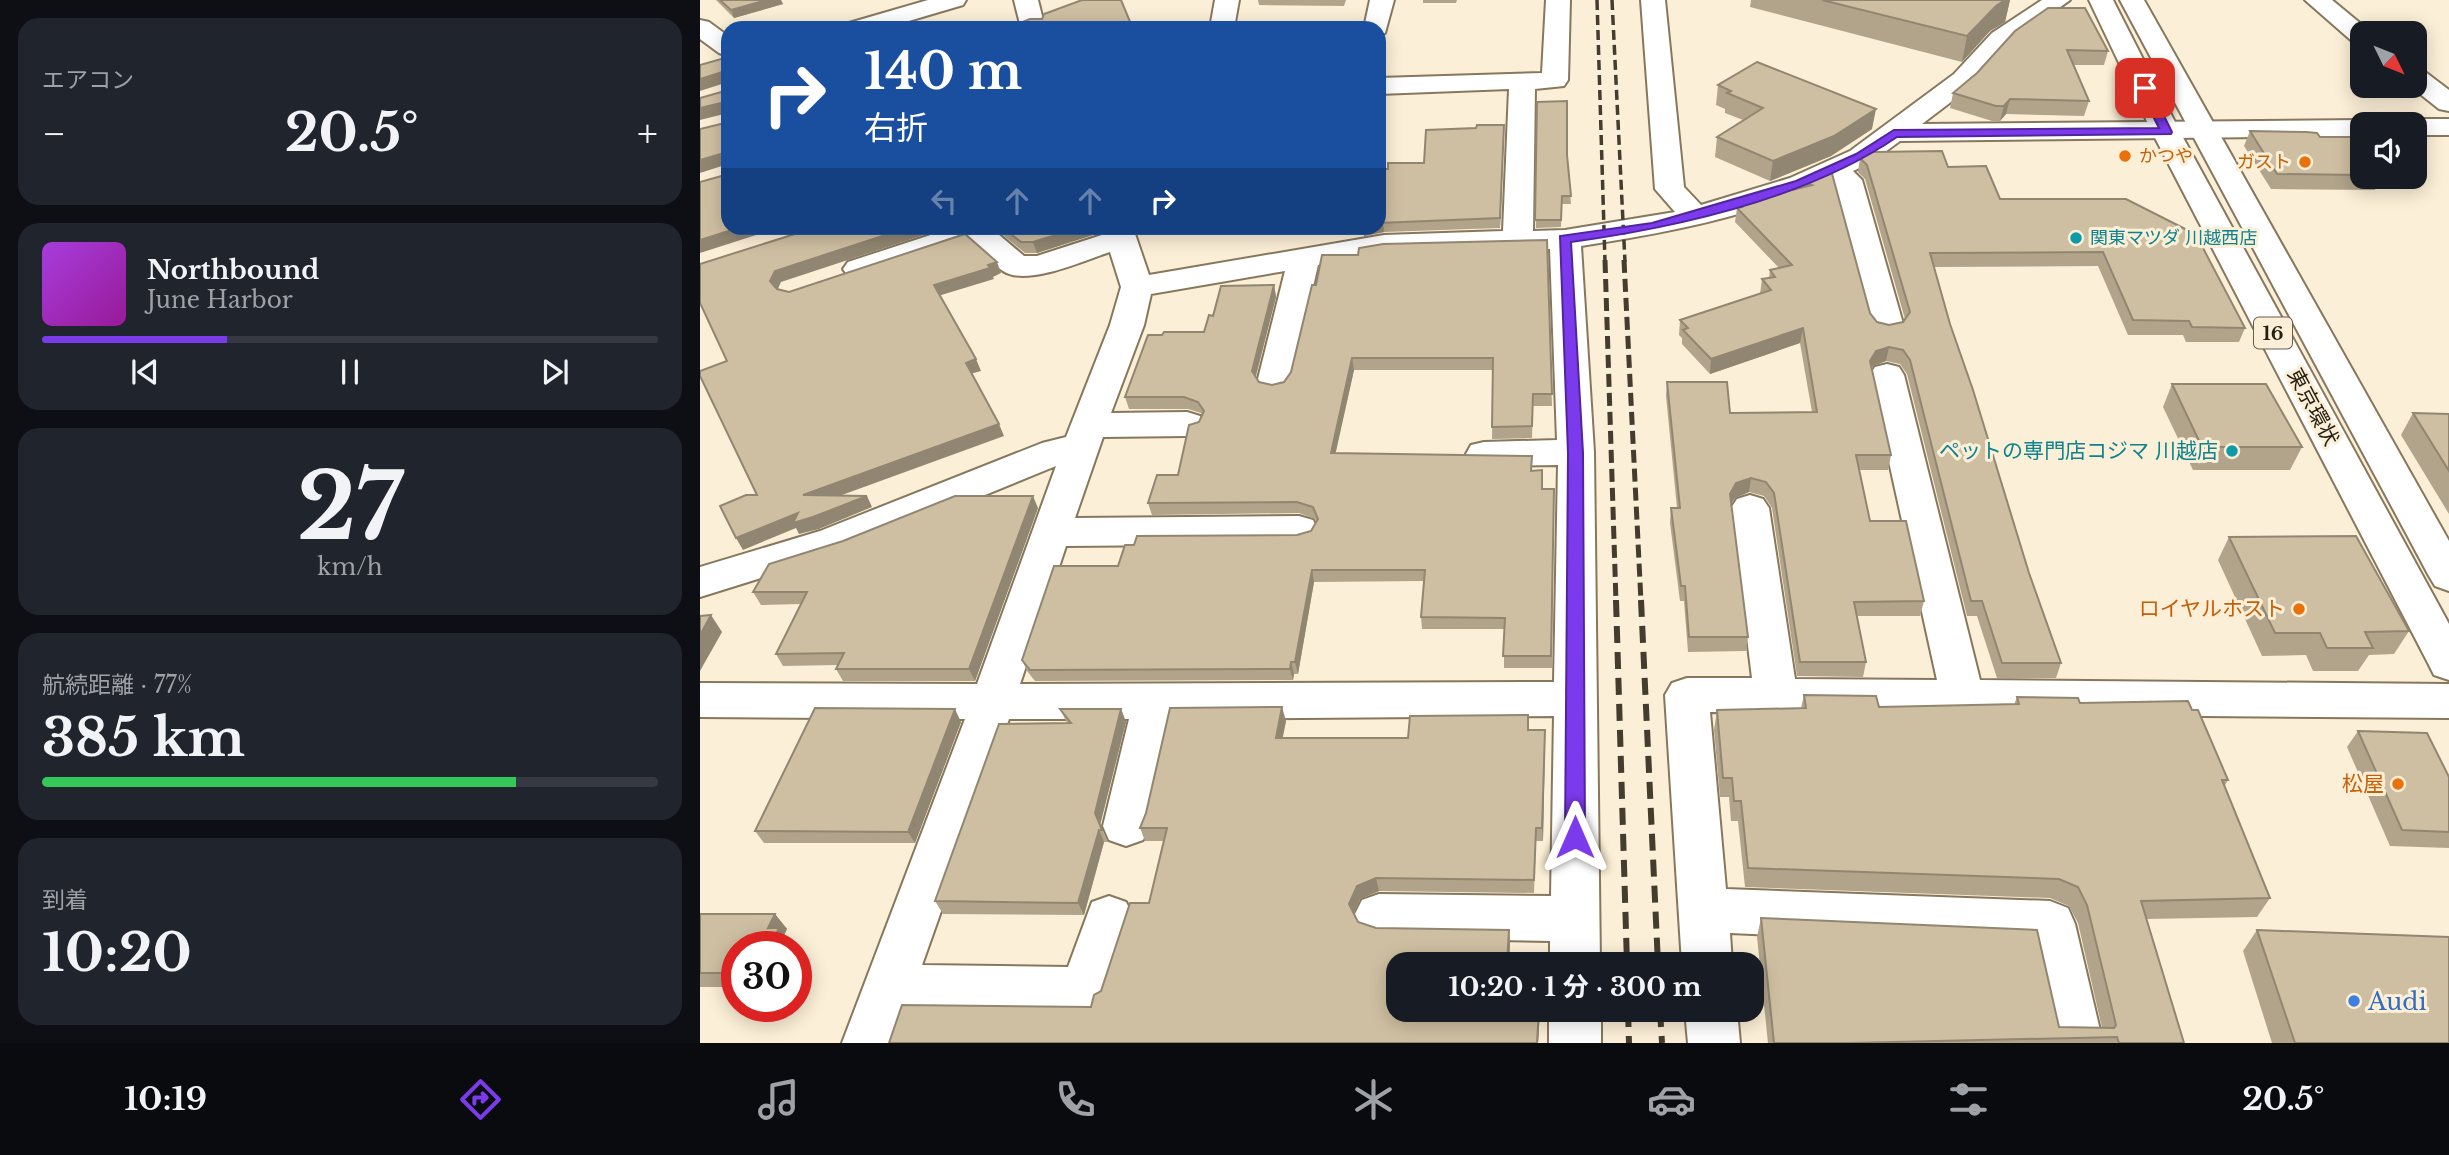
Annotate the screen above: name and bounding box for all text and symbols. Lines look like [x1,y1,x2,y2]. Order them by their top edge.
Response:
north arrow [2350,21,2427,98]
map controls [2350,21,2427,189]
text: 140 m [864,41,1022,102]
icon: right [749,49,840,140]
pin [2115,58,2175,118]
text: エアコン [42,66,134,94]
icon: arrive [2126,69,2164,107]
text: 20.5° [285,101,419,165]
text: 右折 [864,108,928,148]
text: − [42,110,66,157]
text: + [637,110,658,157]
button: sound [2350,112,2427,189]
place label: かつや [2139,145,2193,167]
marker: かつや [2117,148,2133,164]
place label: ガスト [2237,151,2291,173]
marker: ガスト [2297,154,2313,170]
icon: left [925,182,963,220]
icon: ahead [998,182,1036,220]
icon: ahead [1071,182,1109,220]
icon: right [1144,182,1182,220]
place label: 関東マツダ 川越西店 [2090,227,2257,249]
marker: 関東マツダ 川越西店 [2068,230,2084,246]
text: Northbound [147,254,319,286]
text: June Harbor [147,286,293,314]
road number: 16 [2254,318,2292,348]
icon: previous [126,353,164,391]
icon: pause [331,353,369,391]
icon: next [536,353,574,391]
street label: 東京環状 [2282,364,2344,450]
place label: ペットの専門店コジマ 川越店 [1939,438,2218,464]
marker: ペットの専門店コジマ 川越店 [2224,443,2240,459]
text: 27 [297,451,403,564]
text: km/h [317,553,383,581]
place label: ロイヤルホスト [2139,596,2285,622]
marker: ロイヤルホスト [2291,601,2307,617]
text: 航続距離 · 77% [42,671,192,699]
text: 385 km [42,706,245,770]
place label: 松屋 [2342,771,2384,797]
marker: 松屋 [2390,776,2406,792]
position arrow [1538,800,1612,874]
text: 到着 [42,886,88,914]
text: 10:20 [42,921,192,985]
speed limit sign: 30 [721,931,812,1022]
text: 10:20 · 1 分 · 300 m [1449,971,1701,1003]
place label: Audi [2367,987,2427,1016]
marker: Audi [2346,993,2362,1009]
icon: directions [456,1075,505,1124]
icon: music [754,1075,803,1124]
icon: phone [1051,1075,1100,1124]
icon: climate [1349,1075,1398,1124]
icon: car [1647,1075,1696,1124]
icon: filters [1944,1075,1993,1124]
text: 10:19 [124,1079,207,1119]
text: 20.5° [2242,1079,2325,1119]

